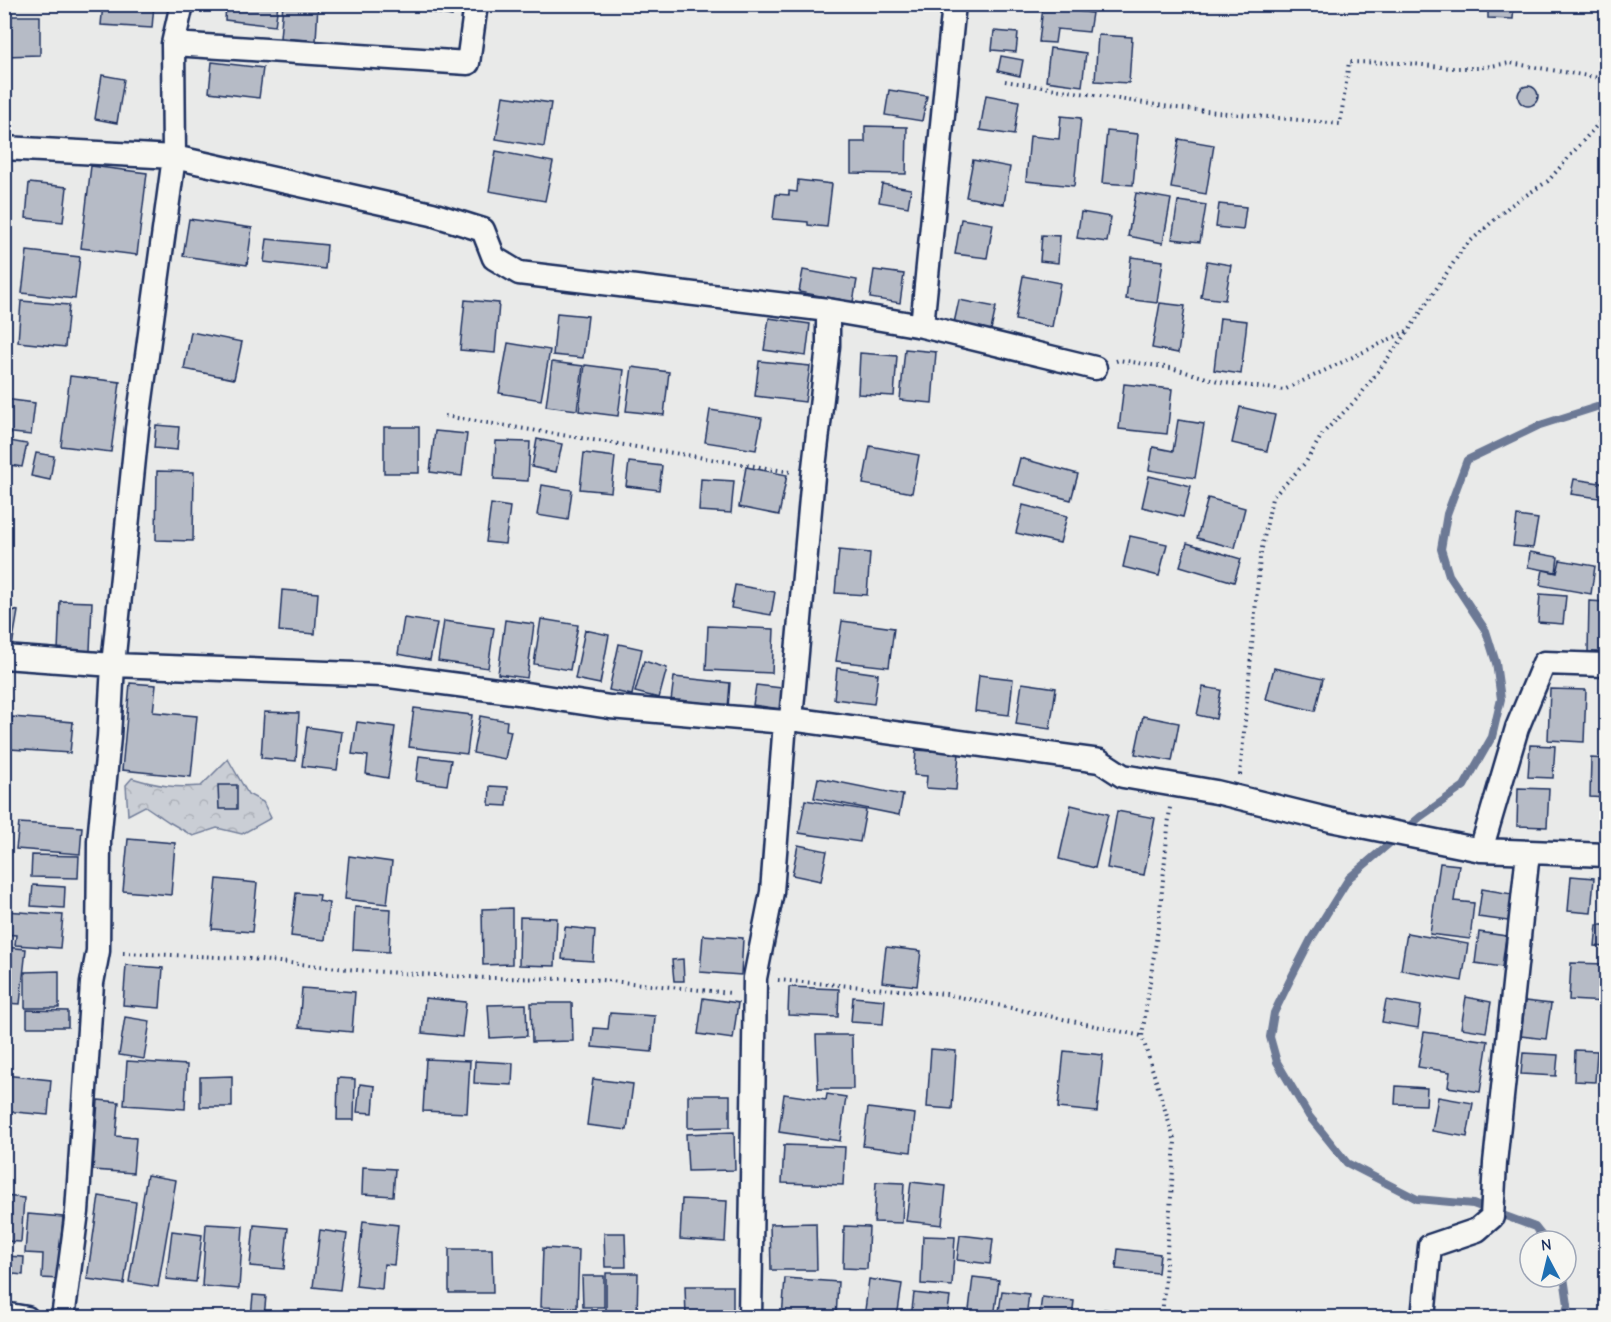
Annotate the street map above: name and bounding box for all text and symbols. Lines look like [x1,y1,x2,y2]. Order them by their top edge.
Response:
north arrow [1518,1229,1578,1289]
text: N [1540,1236,1553,1255]

